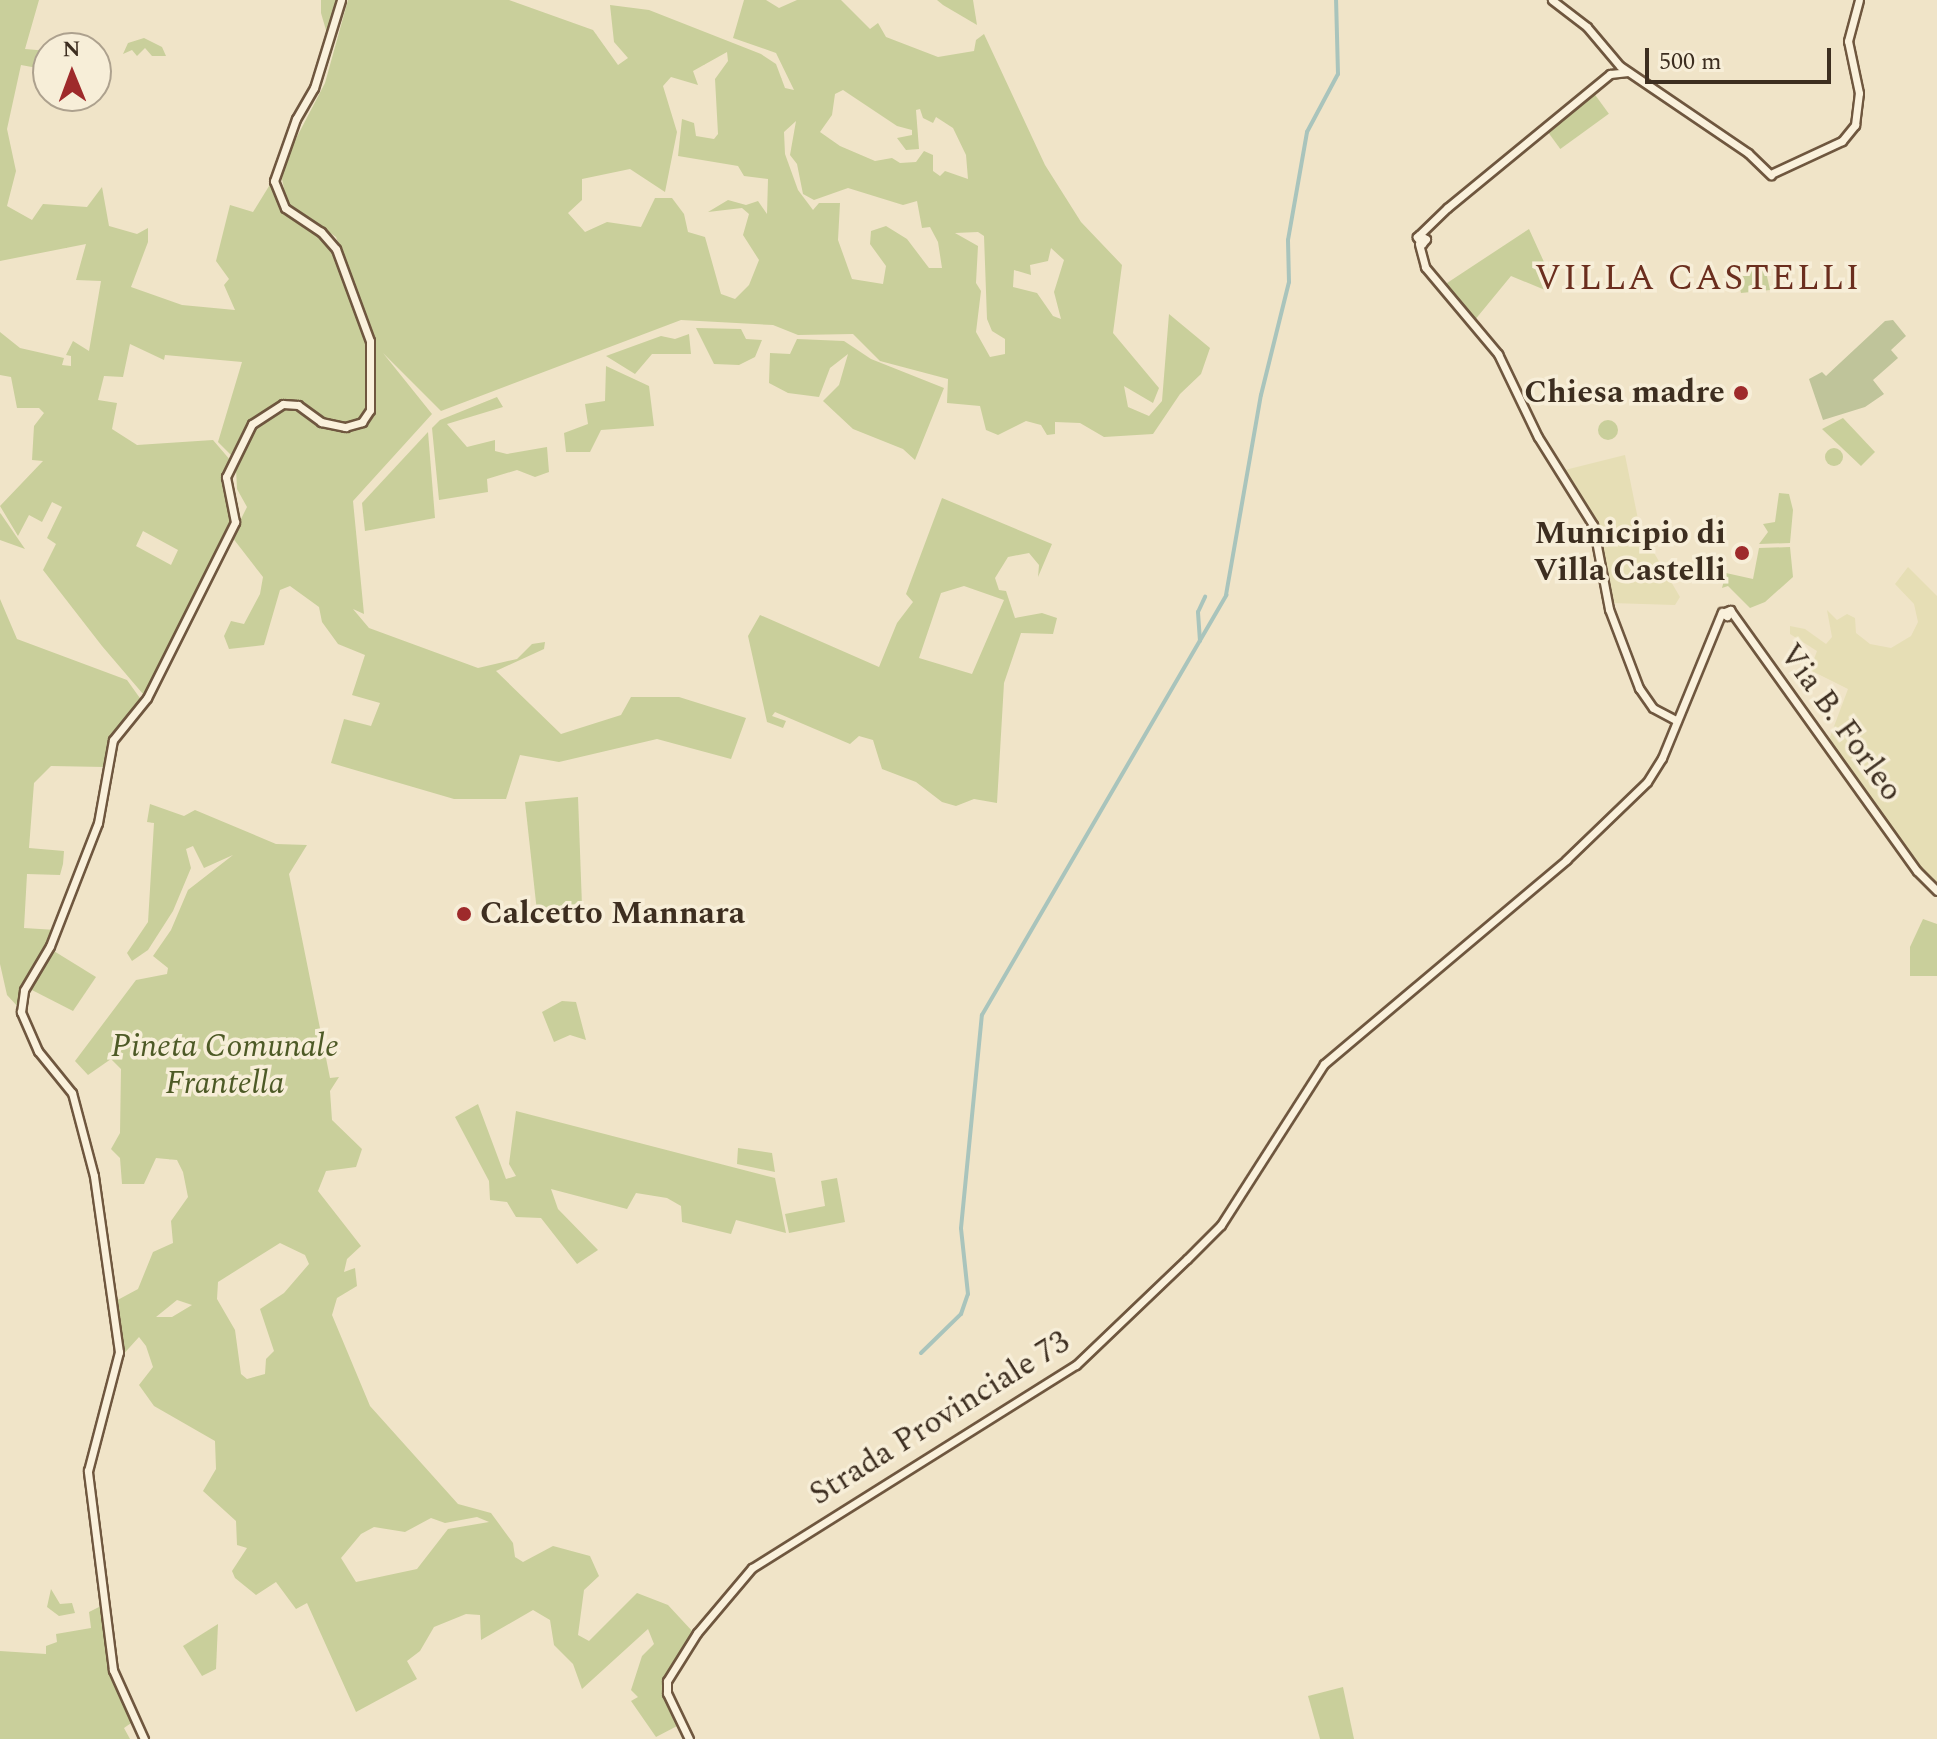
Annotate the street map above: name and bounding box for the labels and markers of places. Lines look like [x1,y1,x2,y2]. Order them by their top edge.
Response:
place label: Chiesa madre [1524,374,1725,412]
marker: Chiesa madre [1732,384,1750,402]
place label: Municipio di Villa Castelli [1533,516,1726,591]
marker: Municipio di Villa Castelli [1733,544,1751,562]
place label: Calcetto Mannara [480,895,745,933]
marker: Calcetto Mannara [455,905,473,923]

